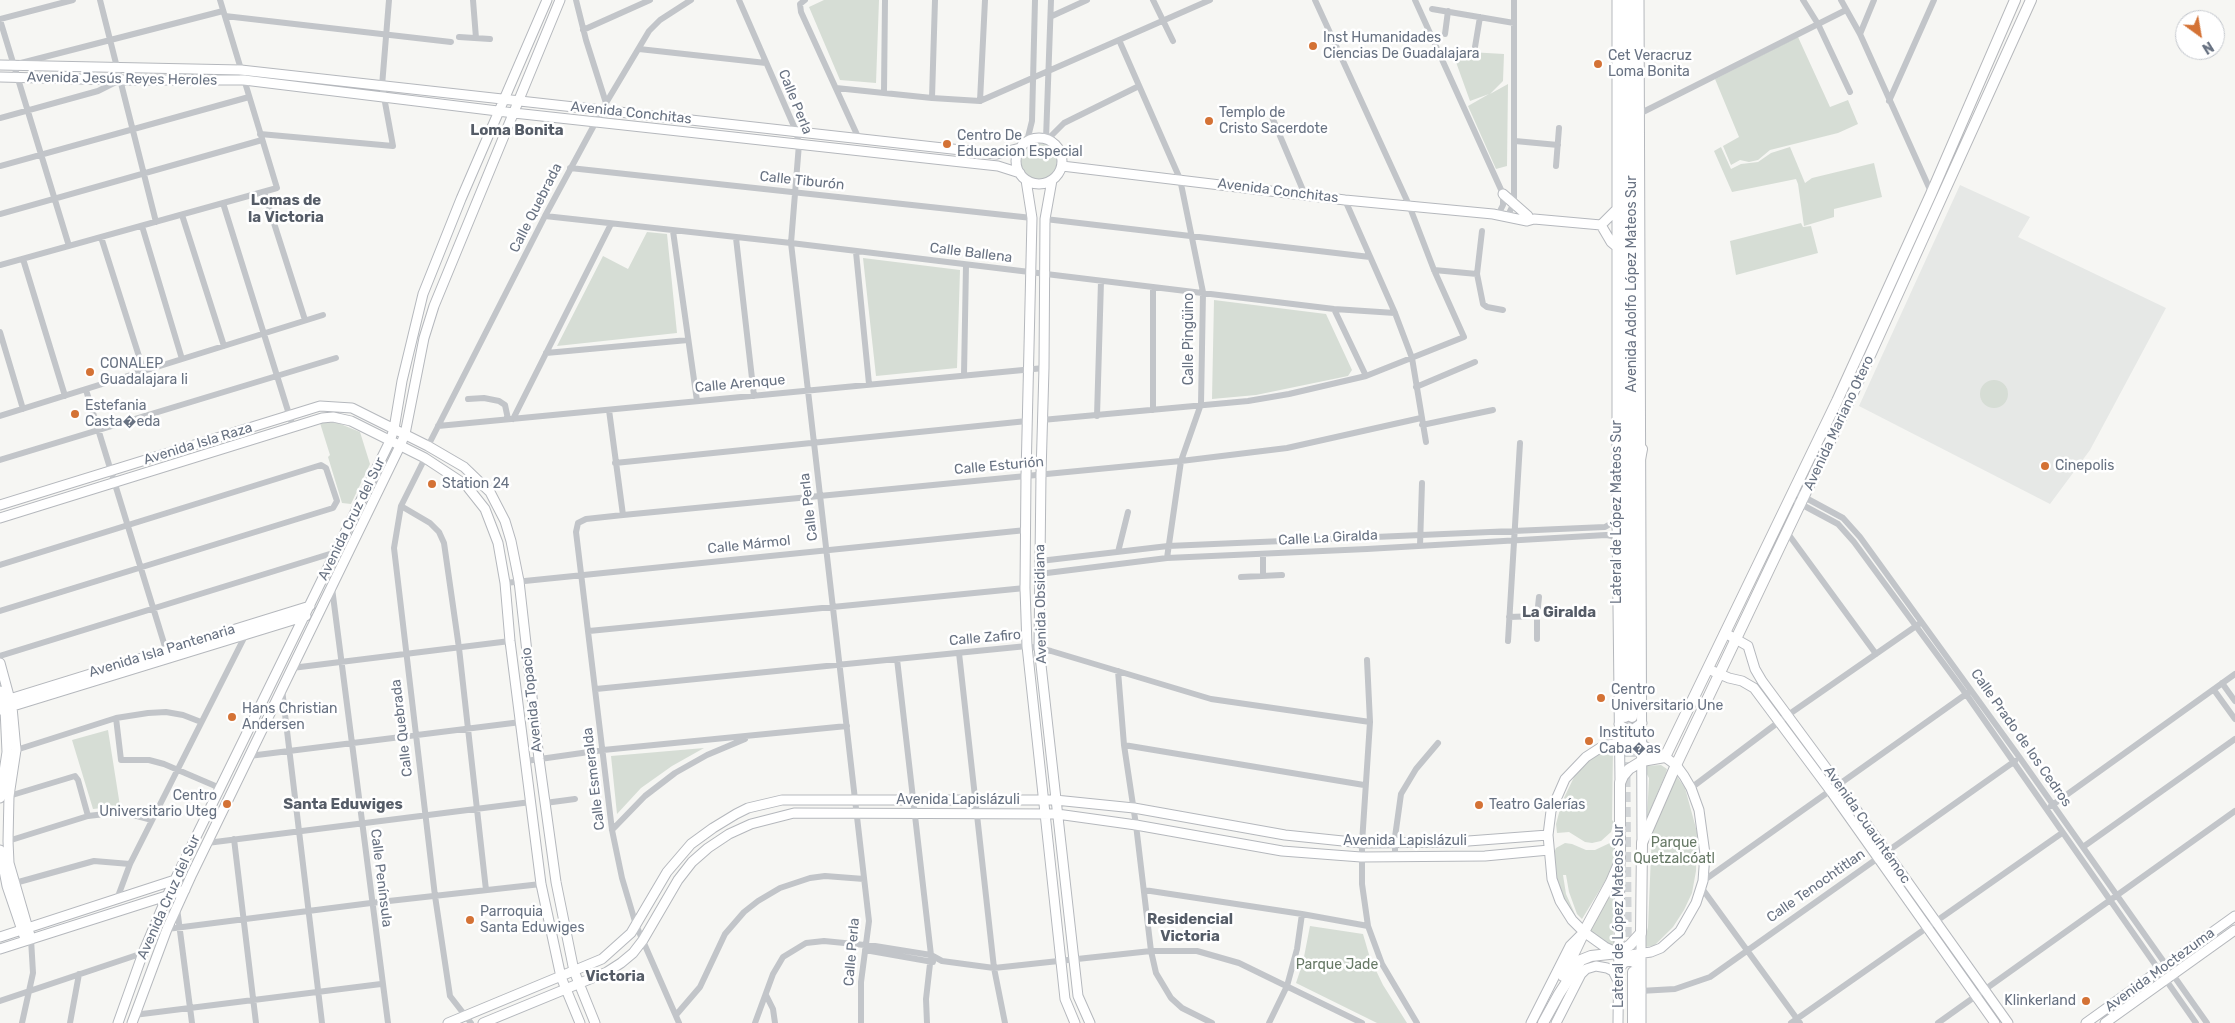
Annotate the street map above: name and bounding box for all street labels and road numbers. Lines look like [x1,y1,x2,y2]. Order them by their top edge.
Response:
street label: Calle Perla [774,67,816,137]
street label: Avenida Jesús Reyes Heroles [27,69,217,89]
street label: Avenida Conchitas [570,98,692,128]
street label: Calle Quebrada [506,160,566,256]
street label: Calle Tiburón [759,168,845,194]
street label: Avenida Conchitas [1217,175,1339,207]
street label: Avenida Adolfo López Mateos Sur [1624,175,1640,393]
street label: Calle Ballena [929,240,1013,266]
street label: Calle Pingüino [1181,293,1197,385]
street label: Avenida Mariano Otero [1800,353,1878,493]
street label: Calle Arenque [694,372,786,396]
street label: Avenida Isla Raza [142,419,254,469]
street label: Lateral de López Mateos Sur [1609,420,1625,604]
street label: Calle Esturión [954,454,1044,478]
street label: Avenida Cruz del Sur [315,455,389,583]
street label: Calle Perla [797,472,821,542]
street label: Calle La Giralda [1278,527,1378,549]
street label: Calle Mármol [707,532,791,558]
street label: Avenida Obsidiana [1032,544,1050,664]
street label: Avenida Isla Pantenaria [87,621,237,681]
street label: Calle Zafiro [948,626,1022,650]
street label: Avenida Topacio [518,647,546,753]
street label: Calle Prado de los Cedros [1967,666,2075,810]
street label: Calle Quebrada [388,678,416,778]
street label: Calle Esmeralda [579,727,609,831]
street label: Avenida Cuauhtémoc [1820,763,1914,887]
street label: Avenida Lapislázuli [896,792,1020,808]
street label: Lateral de López Mateos Sur [1611,824,1627,1008]
street label: Calle Península [367,828,395,928]
street label: Avenida Cruz del Sur [134,832,204,962]
street label: Avenida Lapislázuli [1343,833,1467,849]
street label: Calle Tenochtitlan [1764,846,1868,926]
street label: Calle Perla [841,917,863,987]
street label: Avenida Moctezuma [2102,925,2218,1015]

